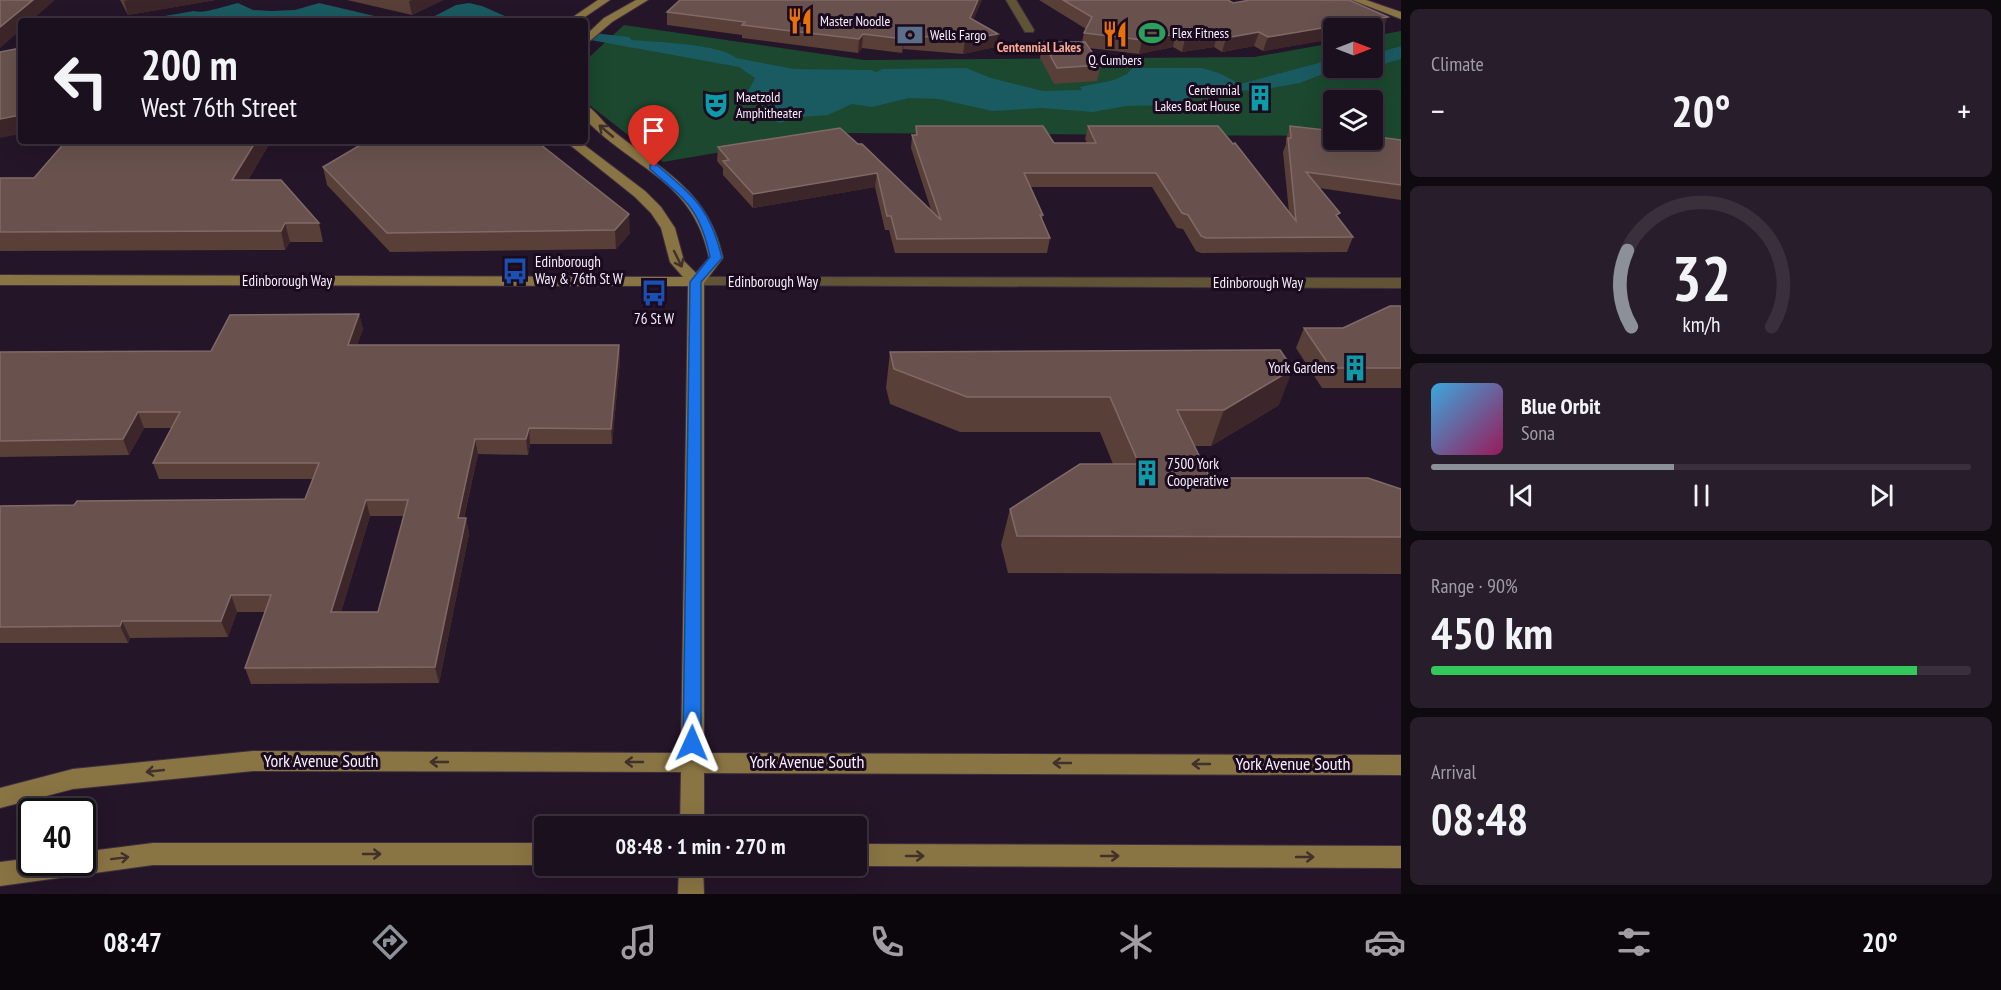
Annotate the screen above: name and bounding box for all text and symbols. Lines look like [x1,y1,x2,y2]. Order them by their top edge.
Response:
restaurant icon: Master Noodle [785,6,815,36]
place label: Master Noodle [820,12,891,30]
sports icon: Flex Fitness [1137,18,1167,48]
north arrow [1323,18,1383,78]
map controls [1323,18,1383,150]
restaurant icon: Q. Cumbers [1100,19,1130,49]
bank icon: Wells Fargo [895,20,925,50]
place label: Flex Fitness [1172,24,1229,42]
place label: Wells Fargo [930,26,986,44]
text: 200 m [141,37,238,92]
district label: Centennial Lakes [997,38,1081,56]
icon: left [42,42,120,120]
place label: Q. Cumbers [1088,51,1142,69]
text: Climate [1431,51,1484,77]
place label: Centennial Lakes Boat House [1155,81,1241,115]
text: 20° [1671,81,1731,139]
building icon: Centennial Lakes Boat House [1245,83,1275,113]
place label: Maetzold Amphitheater [736,88,802,122]
text: − [1431,89,1445,132]
text: + [1957,89,1971,132]
text: West 76th Street [141,90,297,124]
theatre icon: Maetzold Amphitheater [701,90,731,120]
button: layers [1323,90,1383,150]
pin [628,105,679,167]
icon: arrive [637,114,670,147]
one-way arrow [598,125,614,138]
text: 32 [1671,237,1731,318]
one-way arrow [673,250,685,268]
place label: Edinborough Way & 76th St W [535,252,623,288]
bus stop icon: Edinborough Way & 76th St W [500,256,530,286]
street label: Edinborough Way [242,271,332,290]
street label: Edinborough Way [728,272,818,291]
street label: Edinborough Way [1213,273,1303,292]
bus stop icon: 76 St W [639,278,669,308]
place label: 76 St W [634,309,674,328]
text: km/h [1682,310,1720,338]
building icon: York Gardens [1340,353,1370,383]
place label: York Gardens [1268,358,1335,377]
text: Blue Orbit [1521,392,1600,420]
text: Sona [1521,420,1555,446]
place label: 7500 York Cooperative [1167,454,1229,490]
building icon: 7500 York Cooperative [1132,458,1162,488]
icon: previous [1505,479,1538,512]
icon: pause [1685,479,1718,512]
icon: next [1865,479,1898,512]
text: Range · 90% [1431,573,1518,599]
text: 450 km [1431,603,1553,661]
position arrow [660,711,724,775]
street label: York Avenue South [264,749,378,772]
street label: York Avenue South [750,750,864,773]
street label: York Avenue South [1236,752,1350,775]
one-way arrow [429,756,449,767]
one-way arrow [624,756,644,768]
one-way arrow [1053,757,1073,769]
one-way arrow [1192,758,1212,770]
text: Arrival [1431,759,1476,785]
one-way arrow [146,766,166,777]
text: 08:48 [1431,789,1528,847]
speed limit sign: 40 [18,798,96,876]
text: 08:48 · 1 min · 270 m [615,832,786,860]
one-way arrow [361,848,381,860]
one-way arrow [904,850,924,861]
one-way arrow [1099,850,1119,862]
one-way arrow [1294,851,1314,863]
one-way arrow [110,852,130,863]
icon: directions [369,921,411,963]
icon: music [618,921,660,963]
icon: phone [866,921,908,963]
icon: climate [1115,921,1157,963]
icon: car [1364,921,1406,963]
icon: filters [1613,921,1655,963]
text: 08:47 [103,925,162,959]
text: 20° [1862,925,1897,959]

